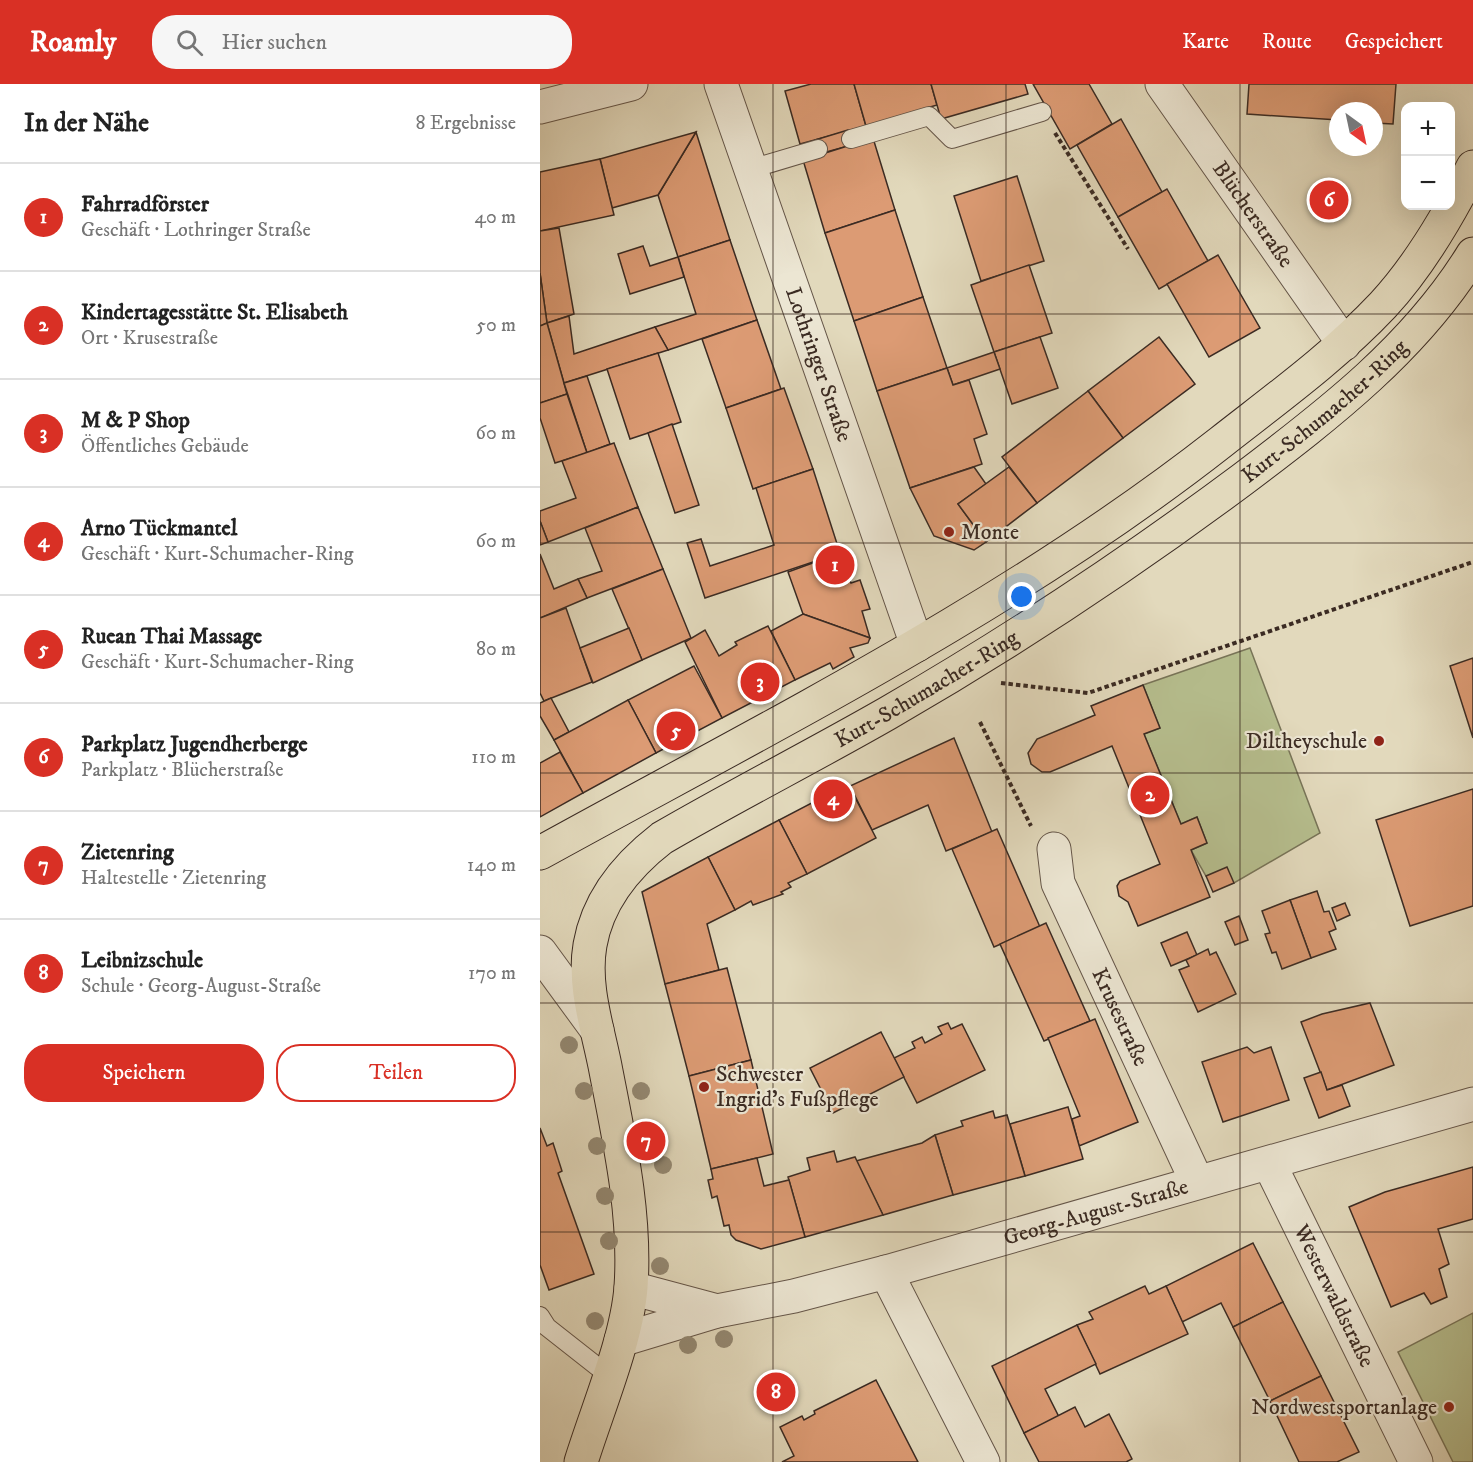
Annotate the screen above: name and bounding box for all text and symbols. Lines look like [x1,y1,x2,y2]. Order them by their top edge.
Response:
search box [152,15,572,69]
text: Roamly [30,25,116,60]
icon: search [173,26,206,59]
text: Hier suchen [221,29,327,56]
text: Karte [1182,29,1229,55]
text: Route [1262,29,1312,55]
text: Gespeichert [1345,29,1443,55]
north arrow [1329,102,1383,156]
map controls [1401,102,1455,210]
button: + [1401,102,1455,156]
text: In der Nähe [24,107,149,140]
text: 8 Ergebnisse [416,111,516,136]
street label: Blücherstraße [1207,156,1300,273]
button: − [1401,156,1455,210]
pin: 6 [1310,178,1348,222]
text: Fahrradförster [81,191,209,218]
text: 1 [40,205,47,230]
text: 40 m [474,205,516,230]
text: Geschäft · Lothringer Straße [81,218,311,243]
street label: Lothringer Straße [780,284,858,445]
text: Kindertagesstätte St. Elisabeth [81,299,348,326]
text: 2 [39,313,48,338]
text: 50 m [476,313,516,338]
text: Ort · Krusestraße [81,326,218,351]
street label: Kurt-Schumacher-Ring [1236,334,1413,489]
text: M & P Shop [81,407,190,434]
text: 3 [40,421,47,446]
text: 60 m [476,421,516,446]
text: Öffentliches Gebäude [81,434,249,459]
text: Arno Tückmantel [81,515,237,542]
place label: Monte [961,519,1019,546]
marker: Monte [942,525,956,539]
text: 4 [38,529,49,554]
text: 60 m [476,529,516,554]
text: Geschäft · Kurt-Schumacher-Ring [81,542,353,567]
pin: 1 [816,542,854,588]
your location [1007,582,1036,611]
text: Ruean Thai Massage [81,623,262,650]
street label: Kurt-Schumacher-Ring [830,624,1024,754]
text: 5 [39,637,48,662]
text: 80 m [476,637,516,662]
text: Geschäft · Kurt-Schumacher-Ring [81,650,353,675]
pin: 3 [740,660,780,704]
pin: 5 [656,708,696,754]
place label: Diltheyschule [1246,728,1367,755]
text: Parkplatz Jugendherberge [81,731,308,758]
marker: Diltheyschule [1372,734,1386,748]
text: 6 [38,745,49,770]
text: 110 m [471,745,516,770]
text: Parkplatz · Blücherstraße [81,758,284,783]
pin: 2 [1130,772,1170,818]
pin: 4 [814,776,852,822]
text: Zietenring [81,839,174,866]
text: 7 [38,853,49,878]
text: 140 m [467,853,516,878]
text: Haltestelle · Zietenring [81,866,266,891]
text: Leibnizschule [81,947,203,974]
text: 8 [38,961,49,986]
text: 170 m [468,961,516,986]
street label: Krusestraße [1086,964,1155,1070]
text: Schule · Georg-August-Straße [81,974,321,999]
button: Speichern [24,1044,264,1102]
button: Teilen [276,1044,516,1102]
place label: Schwester Ingrid's Fußpflege [716,1061,879,1113]
marker: Schwester Ingrid's Fußpflege [697,1080,711,1094]
pin: 7 [626,1118,666,1164]
street label: Georg-August-Straße [1000,1173,1191,1251]
street label: Westerwaldstraße [1287,1219,1381,1372]
pin: 8 [756,1370,796,1414]
place label: Nordwestsportanlage [1251,1394,1437,1421]
marker: Nordwestsportanlage [1442,1400,1456,1414]

